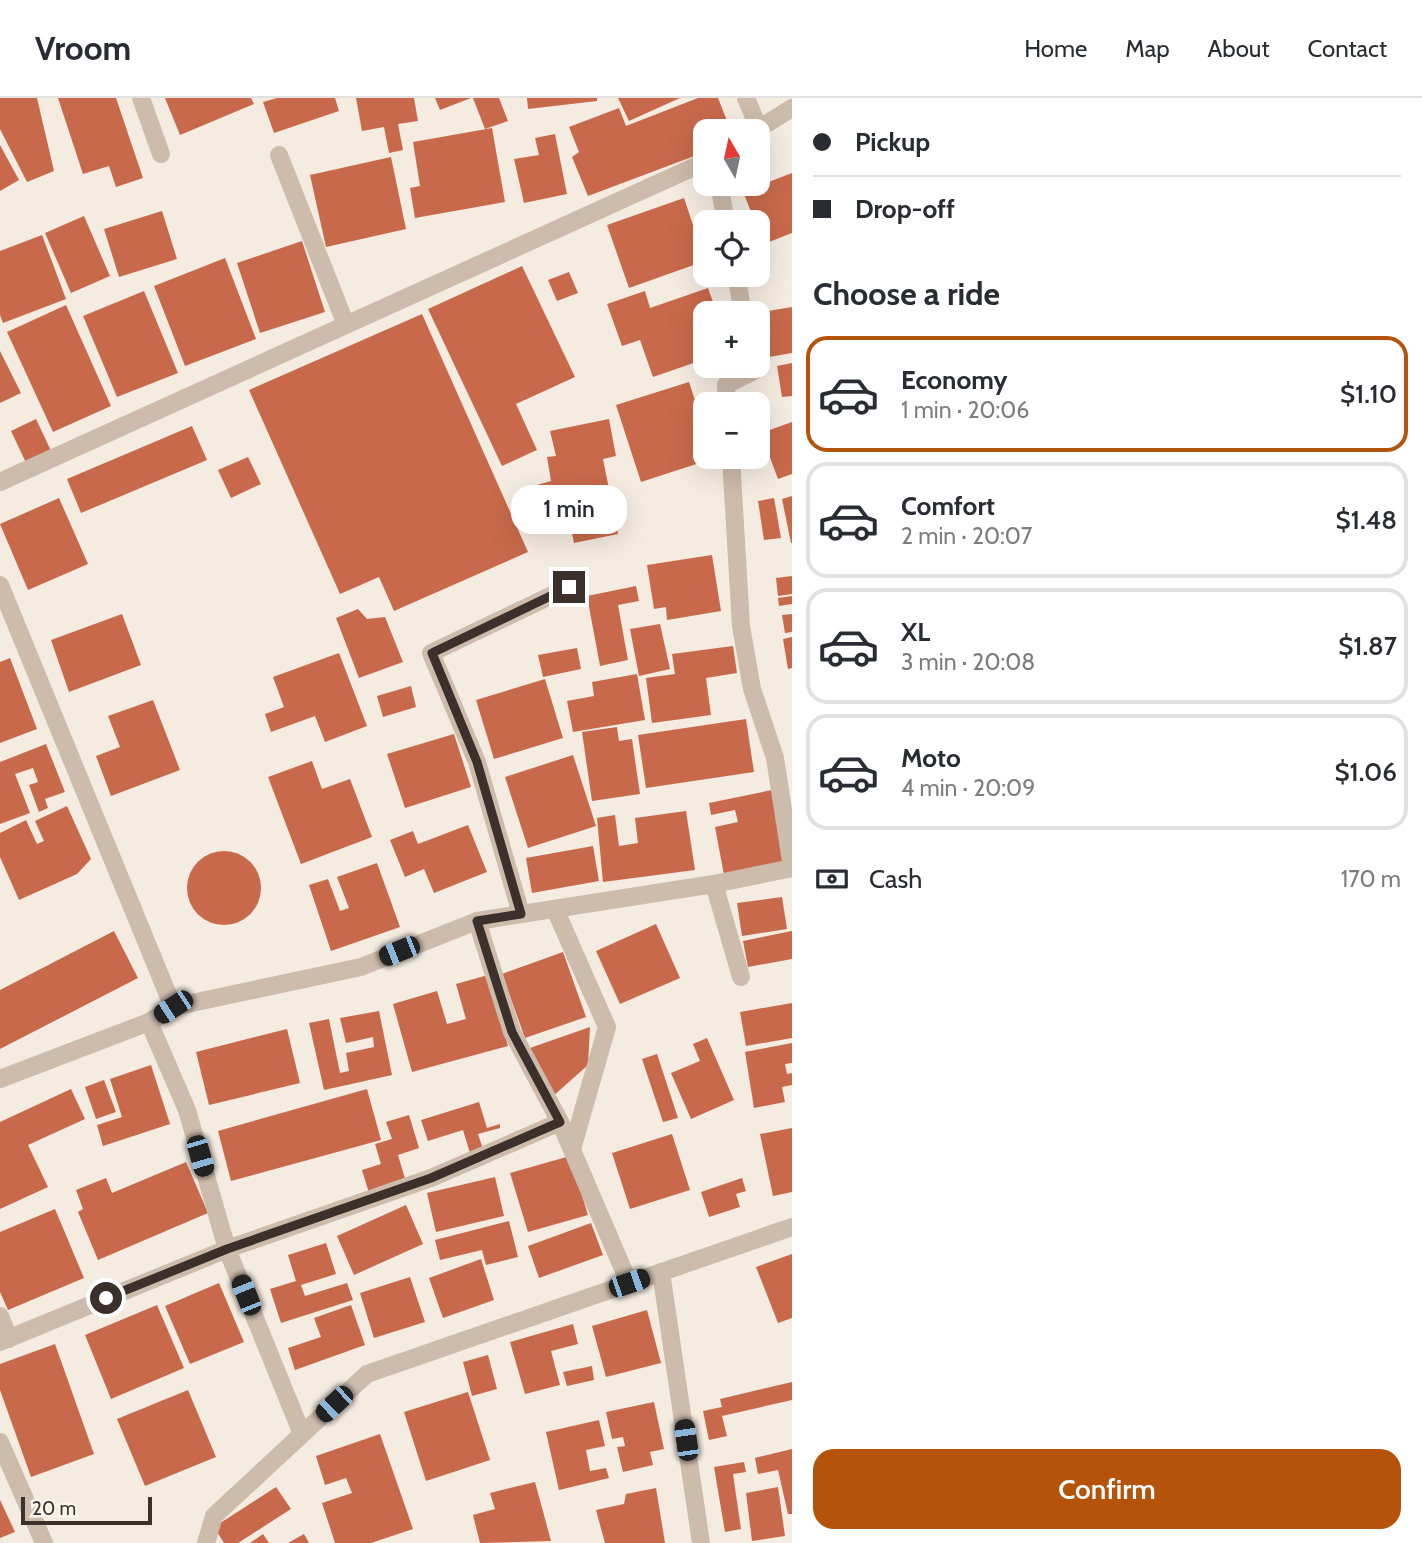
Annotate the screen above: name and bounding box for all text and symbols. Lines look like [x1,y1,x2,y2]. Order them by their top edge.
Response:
text: Vroom [35,28,131,68]
text: Home [1024,34,1087,63]
text: Map [1125,34,1170,63]
text: About [1208,34,1270,63]
text: Contact [1308,34,1387,63]
north arrow [693,119,770,196]
map controls [693,119,770,469]
text: Pickup [855,126,930,158]
text: Drop-off [855,193,955,225]
button: locate [693,210,770,287]
text: Choose a ride [813,274,1000,313]
button: + [693,301,770,378]
icon: car [817,363,880,426]
text: Economy [901,364,1007,396]
text: $1.10 [1340,378,1397,410]
button: − [693,392,770,469]
text: 1 min · 20:06 [901,396,1029,424]
callout: 1 min [511,486,627,534]
icon: car [817,489,880,552]
text: Comfort [901,490,995,522]
text: 1 min [543,495,595,523]
text: $1.48 [1336,504,1397,536]
text: 2 min · 20:07 [901,522,1032,550]
route end [553,571,585,603]
icon: car [817,615,880,678]
text: XL [901,616,930,648]
text: $1.87 [1338,630,1397,662]
text: 3 min · 20:08 [901,648,1035,676]
icon: car [817,741,880,804]
text: Moto [901,742,961,774]
text: $1.06 [1334,756,1397,788]
text: 4 min · 20:09 [901,774,1035,802]
icon: cash [813,860,851,898]
text: Cash [869,863,922,895]
text: 170 m [1341,865,1401,893]
car [376,933,423,969]
car [150,987,197,1027]
car [185,1133,216,1179]
car [606,1266,653,1300]
car [229,1272,264,1318]
route start [90,1282,122,1314]
car [312,1382,357,1426]
car [673,1418,700,1462]
button: Confirm [813,1449,1401,1529]
scale bar [21,1494,152,1526]
text: 20 m [32,1497,76,1520]

